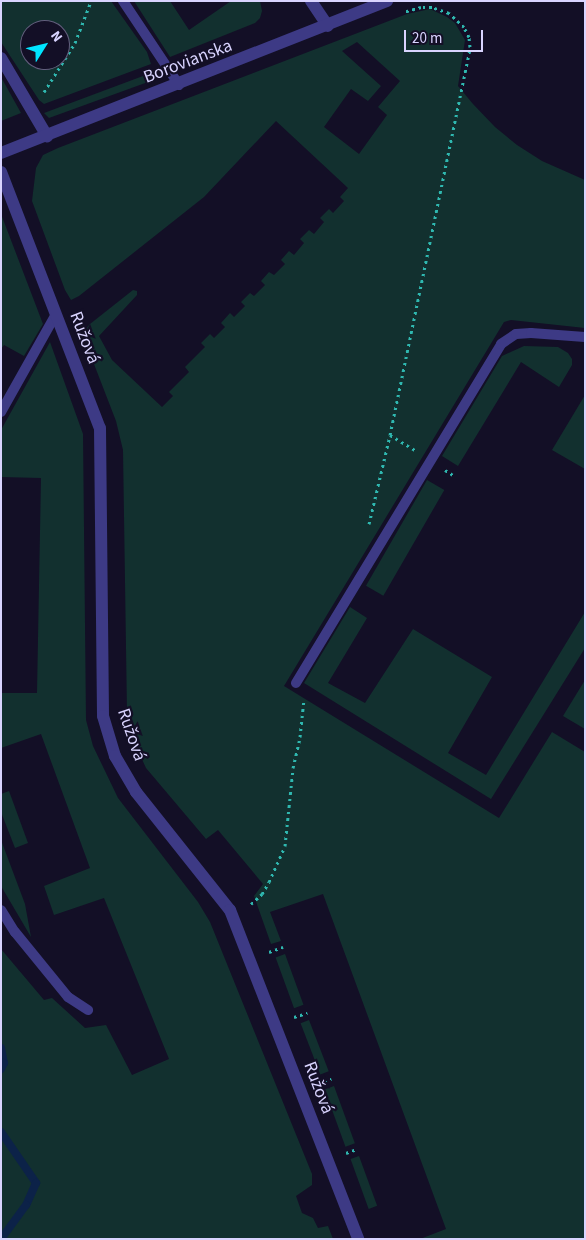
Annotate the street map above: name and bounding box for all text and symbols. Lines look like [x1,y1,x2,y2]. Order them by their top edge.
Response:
north arrow [20,20,70,70]
scale bar [406,20,485,52]
text: N [45,27,67,46]
text: 20 m [412,28,442,49]
street label: Borovianska [141,35,235,89]
street label: Ružová [64,309,104,367]
street label: Ružová [112,706,150,764]
street label: Ružová [298,1059,338,1117]

